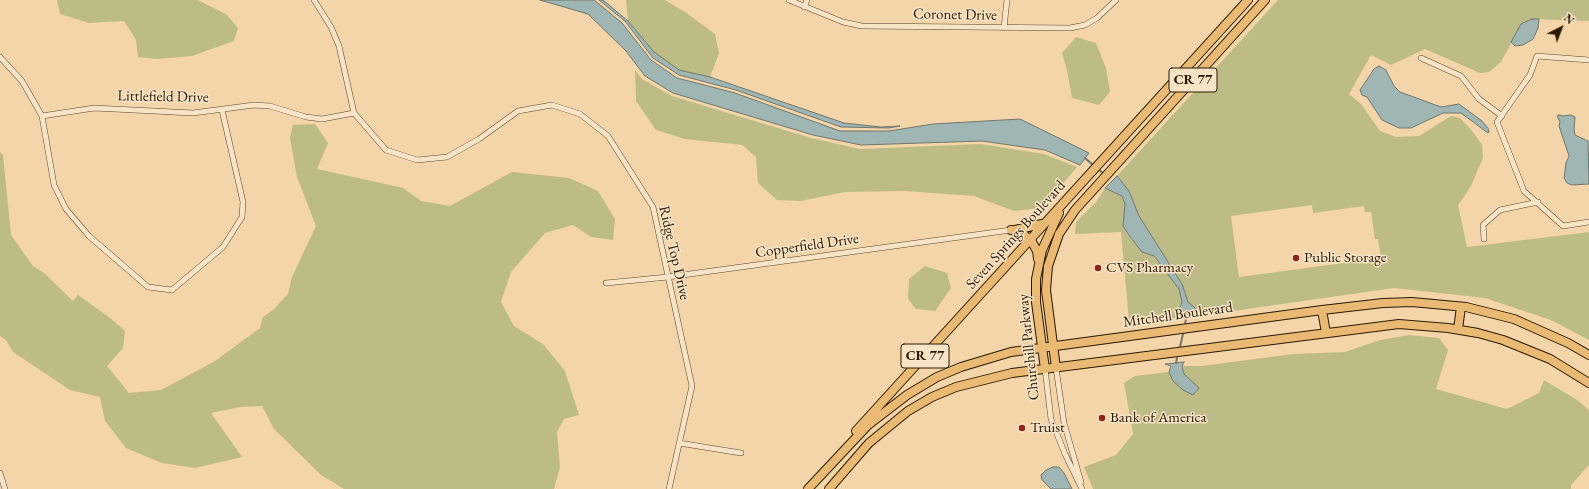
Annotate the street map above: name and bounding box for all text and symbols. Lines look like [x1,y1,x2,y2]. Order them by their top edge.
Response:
street label: Coronet Drive [913,5,997,25]
north arrow [1541,8,1581,48]
text: N [1561,11,1577,27]
road number: CR 77 [1169,68,1217,92]
street label: Littlefield Drive [117,87,209,107]
street label: Seven Springs Boulevard [962,177,1070,293]
street label: Ridge Top Drive [654,204,694,302]
street label: Copperfield Drive [754,230,860,262]
place label: Public Storage [1304,249,1387,267]
marker: Public Storage [1291,253,1301,263]
place label: CVS Pharmacy [1106,259,1193,277]
marker: CVS Pharmacy [1093,263,1103,273]
street label: Churchill Parkway [1014,293,1044,401]
street label: Mitchell Boulevard [1122,298,1234,332]
road number: CR 77 [901,344,949,368]
place label: Bank of America [1110,409,1206,427]
marker: Bank of America [1097,413,1107,423]
place label: Truist [1030,419,1065,437]
marker: Truist [1017,423,1027,433]

